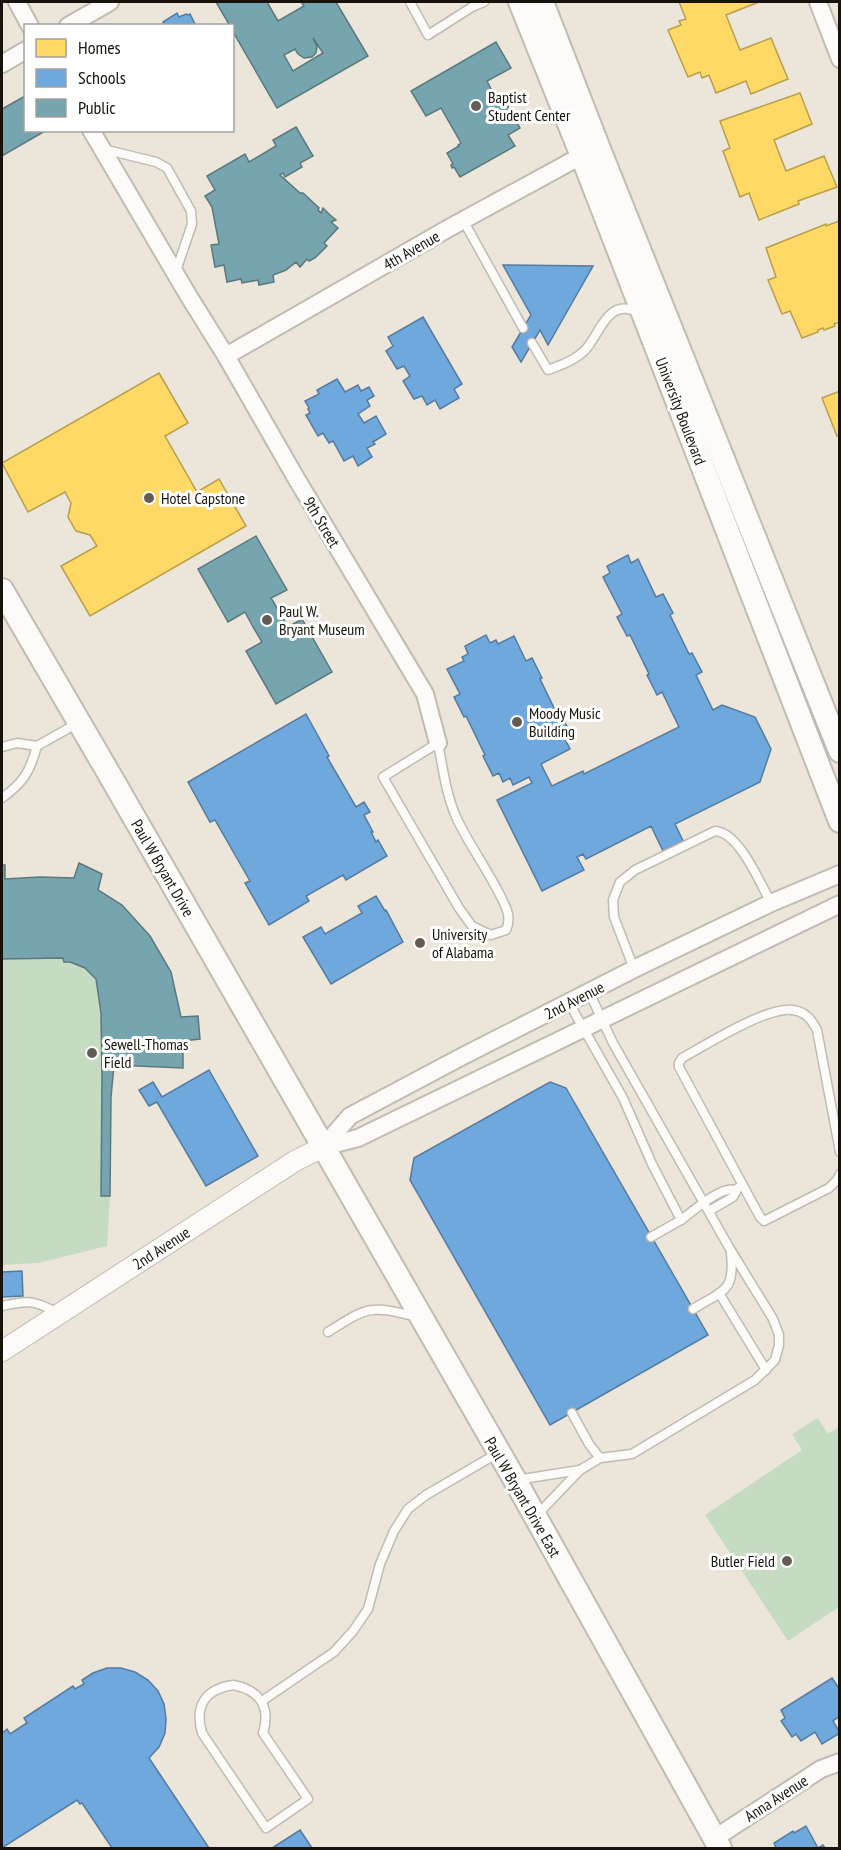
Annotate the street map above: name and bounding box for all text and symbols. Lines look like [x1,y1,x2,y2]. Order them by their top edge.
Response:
legend [24,24,234,132]
text: Homes [78,36,121,59]
text: Schools [78,66,126,89]
place label: Baptist Student Center [488,87,571,125]
text: Public [78,96,116,119]
marker: Baptist Student Center [469,99,483,113]
street label: 4th Avenue [379,226,443,274]
street label: University Boulevard [651,354,711,468]
place label: Hotel Capstone [161,488,245,508]
marker: Hotel Capstone [142,491,156,505]
street label: 9th Street [299,493,345,551]
place label: Paul W. Bryant Museum [279,601,365,639]
marker: Paul W. Bryant Museum [260,613,274,627]
place label: Moody Music Building [529,703,601,741]
marker: Moody Music Building [510,715,524,729]
street label: Paul W Bryant Drive [127,816,199,920]
place label: University of Alabama [432,924,494,962]
marker: University of Alabama [413,936,427,950]
street label: 2nd Avenue [541,976,607,1024]
place label: Sewell-Thomas Field [104,1034,188,1072]
marker: Sewell-Thomas Field [85,1046,99,1060]
street label: 2nd Avenue [128,1222,194,1274]
street label: Paul W Bryant Drive East [480,1433,566,1561]
place label: Butler Field [711,1551,775,1571]
marker: Butler Field [780,1554,794,1568]
street label: Anna Avenue [741,1770,811,1826]

